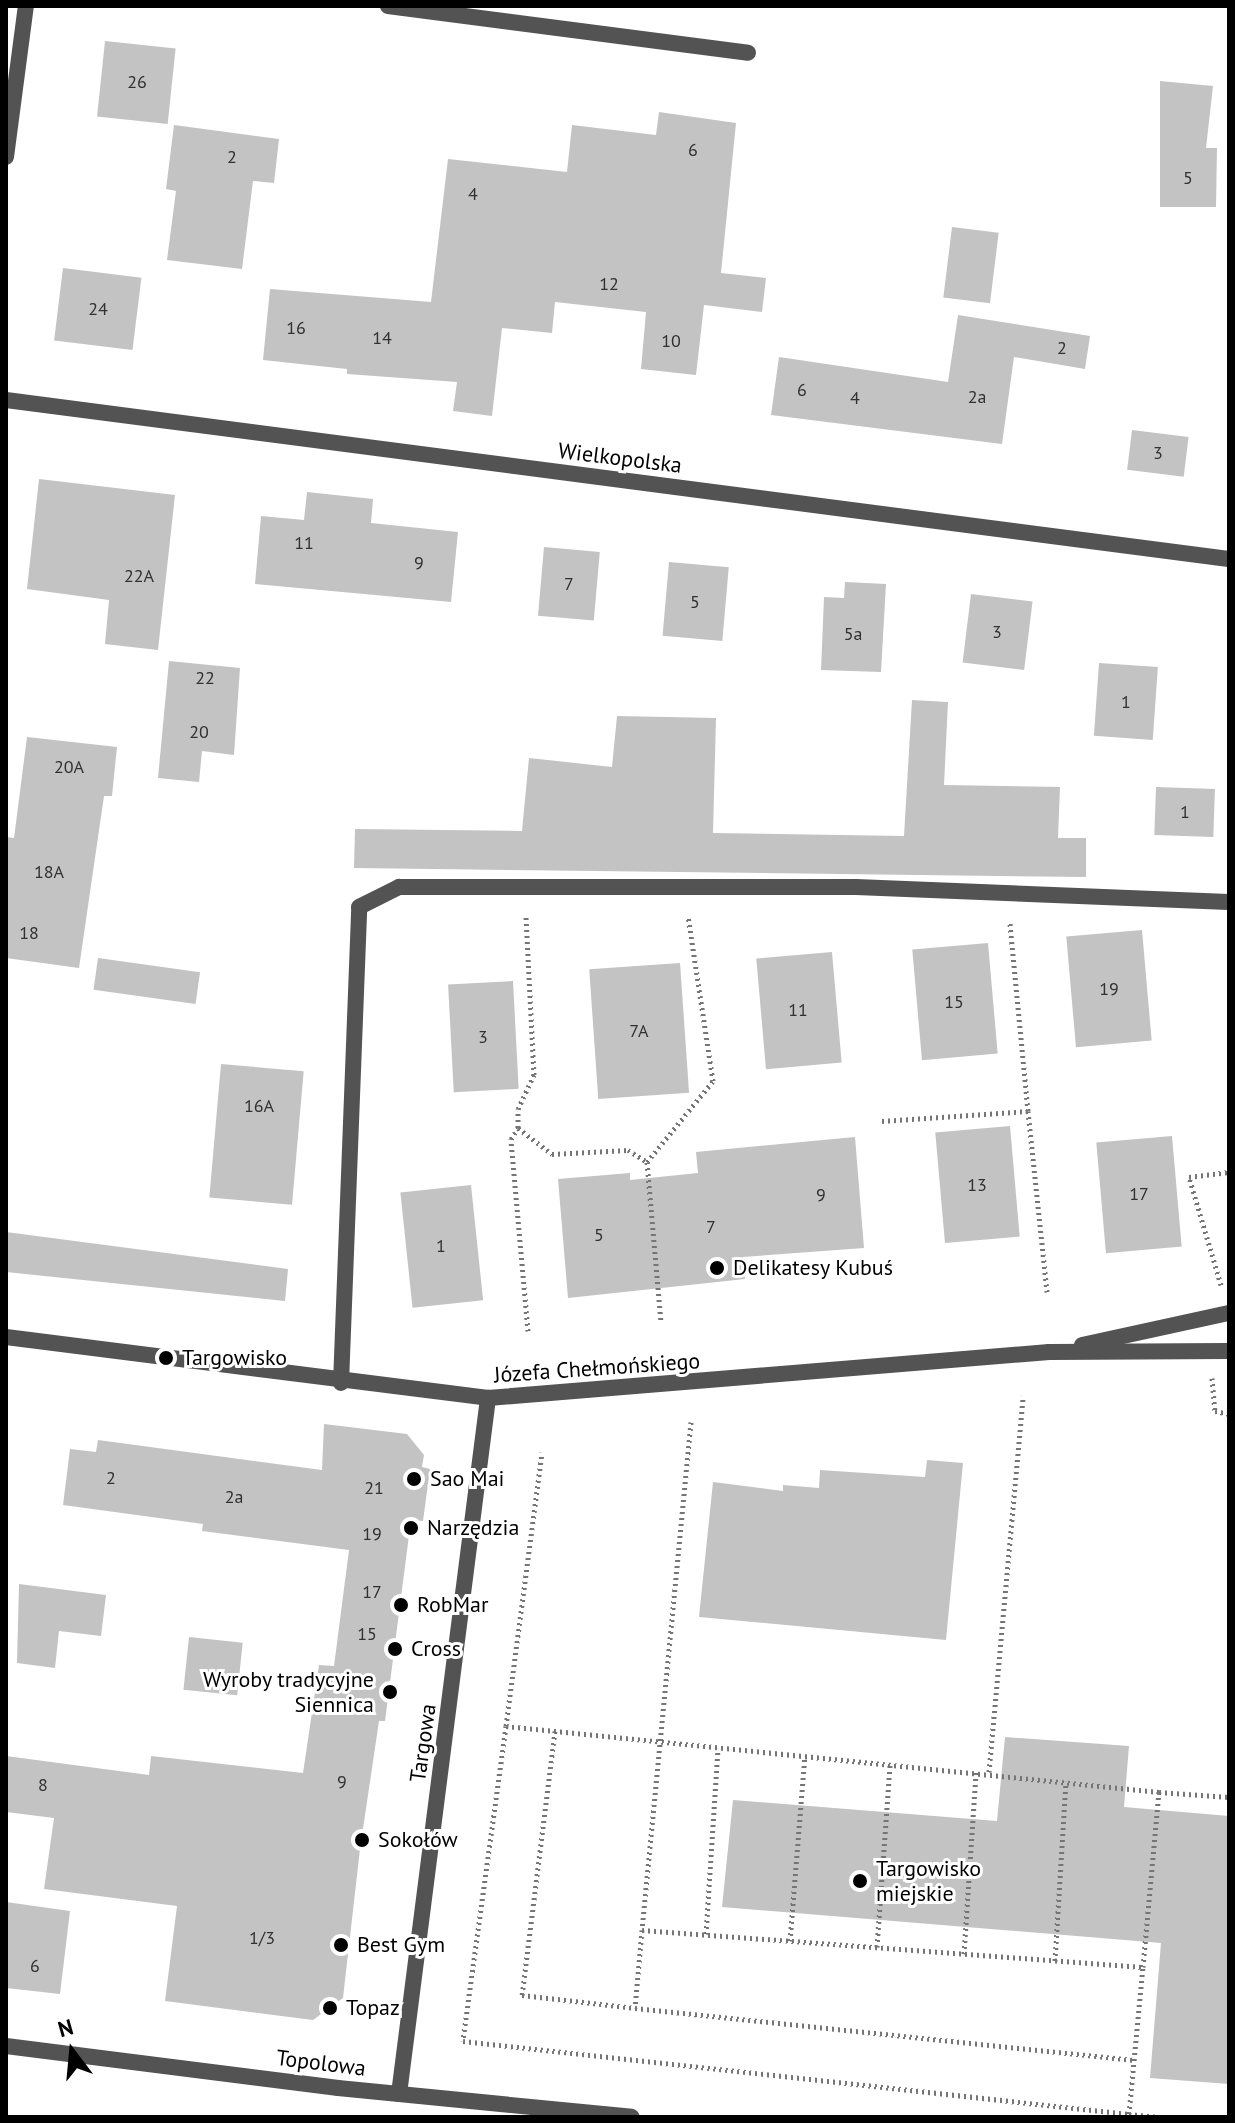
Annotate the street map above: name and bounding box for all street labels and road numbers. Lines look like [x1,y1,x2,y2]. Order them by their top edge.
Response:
street label: Wielkopolska [557,437,683,479]
street label: Józefa Chełmońskiego [493,1348,701,1388]
street label: Targowa [404,1702,442,1784]
street label: Topolowa [275,2044,367,2082]

